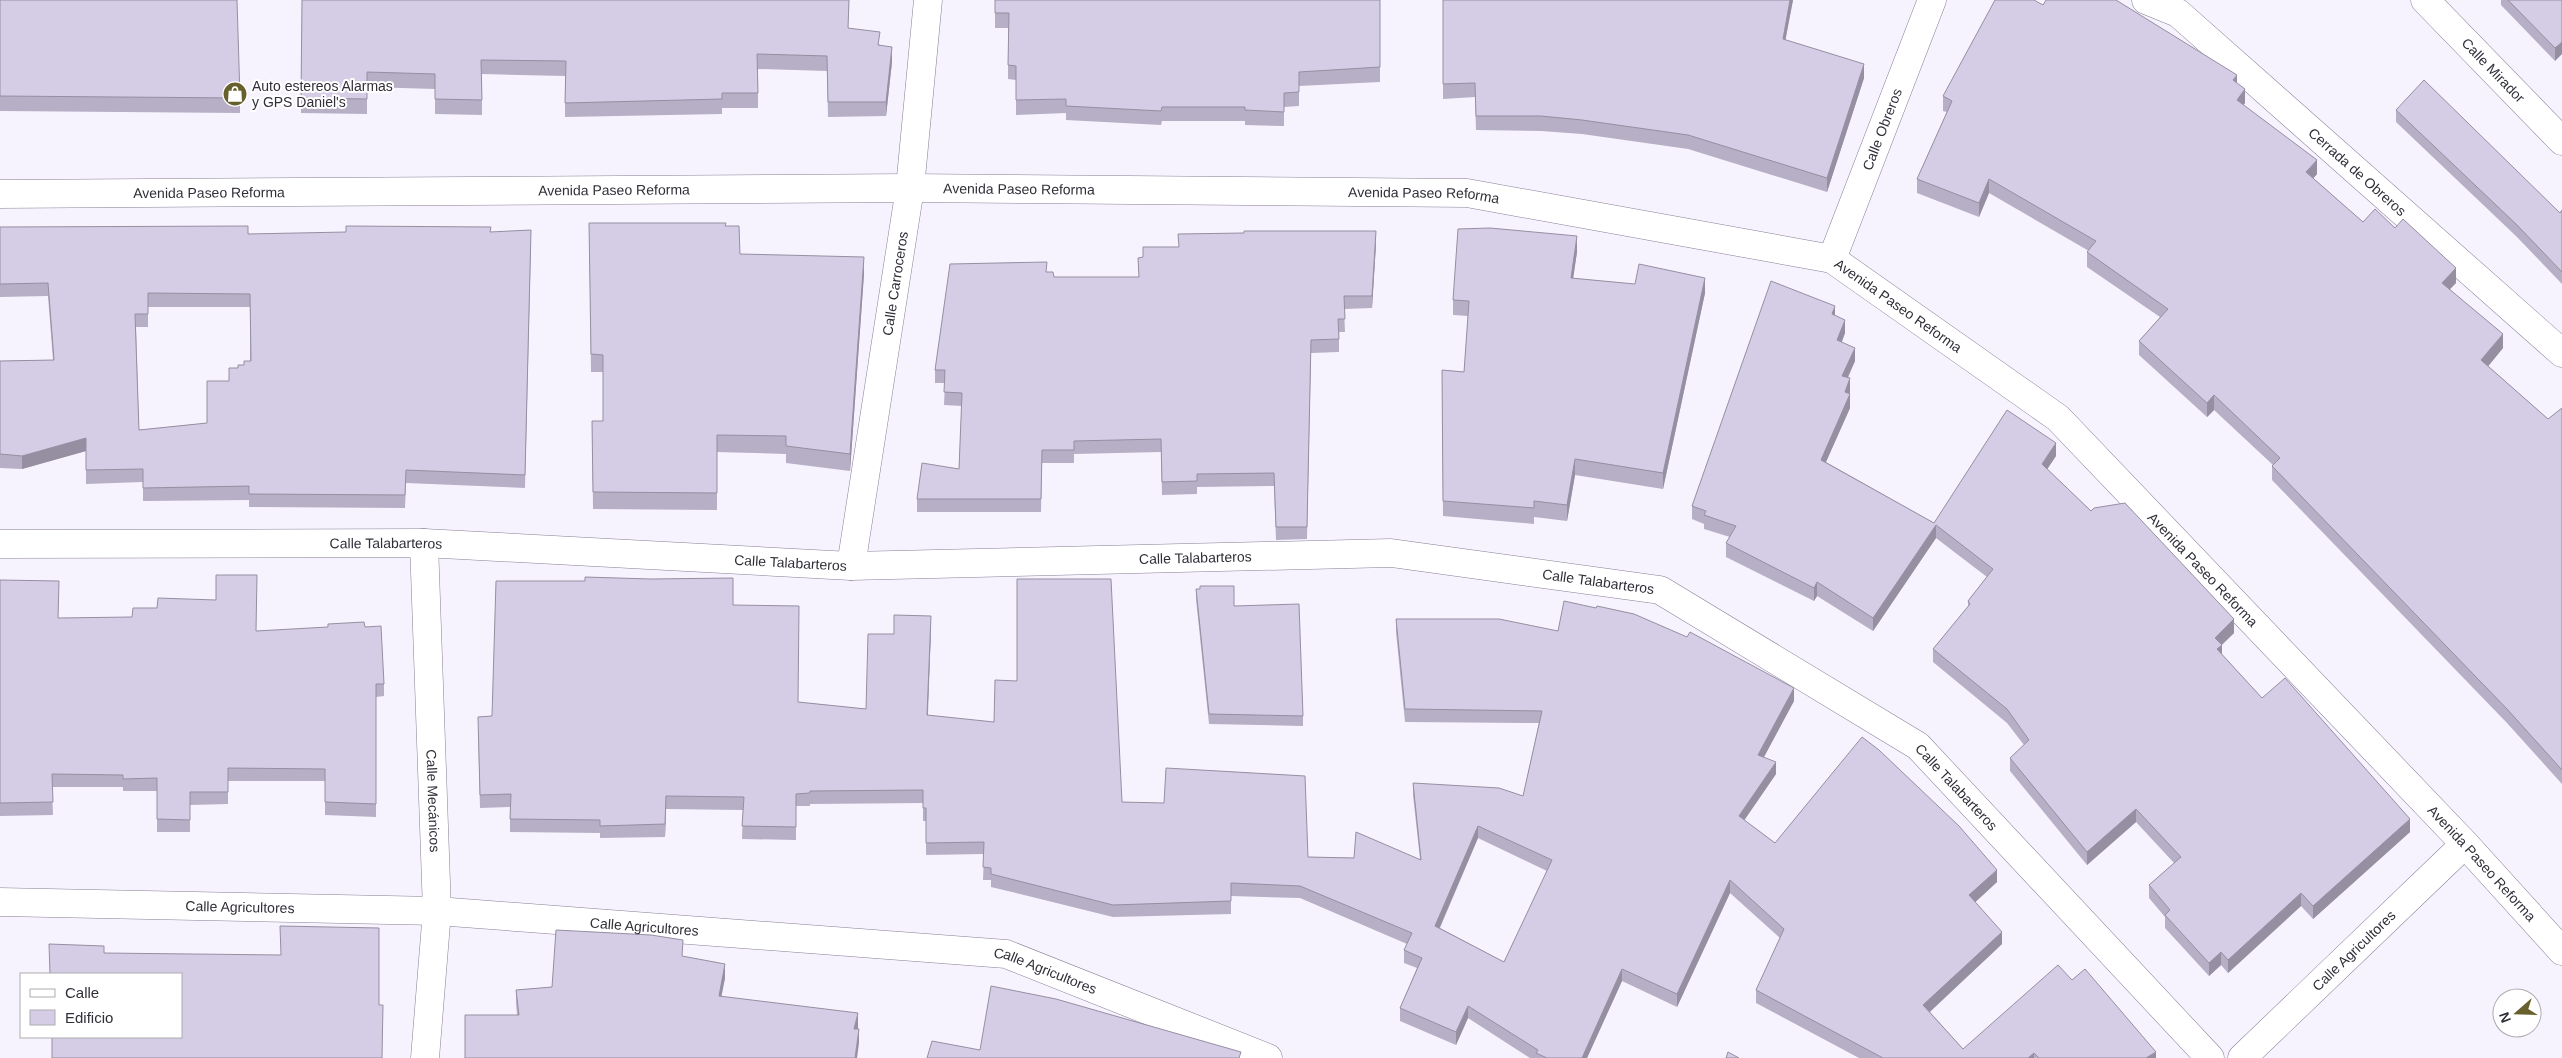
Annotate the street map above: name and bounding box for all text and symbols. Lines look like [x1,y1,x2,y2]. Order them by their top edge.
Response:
street label: Calle Mirador [2458,35,2528,106]
place label: Auto estereos Alarmas y GPS Daniel's [252,78,393,110]
shop icon: Auto estereos Alarmas y GPS Daniel's [222,81,248,107]
street label: Calle Obreros [1859,86,1905,173]
street label: Cerrada de Obreros [2305,124,2409,219]
street label: Avenida Paseo Reforma [943,180,1095,198]
street label: Avenida Paseo Reforma [538,181,690,198]
street label: Avenida Paseo Reforma [133,184,285,201]
street label: Avenida Paseo Reforma [1348,184,1501,207]
street label: Calle Carroceros [879,230,911,337]
street label: Avenida Paseo Reforma [1832,255,1965,356]
street label: Avenida Paseo Reforma [2145,509,2261,630]
street label: Calle Talabarteros [330,535,443,552]
street label: Calle Talabarteros [1139,548,1252,567]
street label: Calle Talabarteros [734,552,847,574]
street label: Calle Talabarteros [1541,566,1655,597]
street label: Calle Talabarteros [1912,740,2001,834]
street label: Calle Mecánicos [423,749,443,853]
street label: Avenida Paseo Reforma [2424,802,2539,925]
street label: Calle Agricultores [185,898,295,916]
street label: Calle Agricultores [2309,907,2399,994]
street label: Calle Agricultores [589,915,699,939]
street label: Calle Agricultores [993,945,1099,997]
legend [20,973,182,1038]
text: Calle [65,984,99,1001]
north arrow [2492,988,2542,1038]
text: Edificio [65,1009,113,1026]
text: N [2496,1010,2514,1025]

